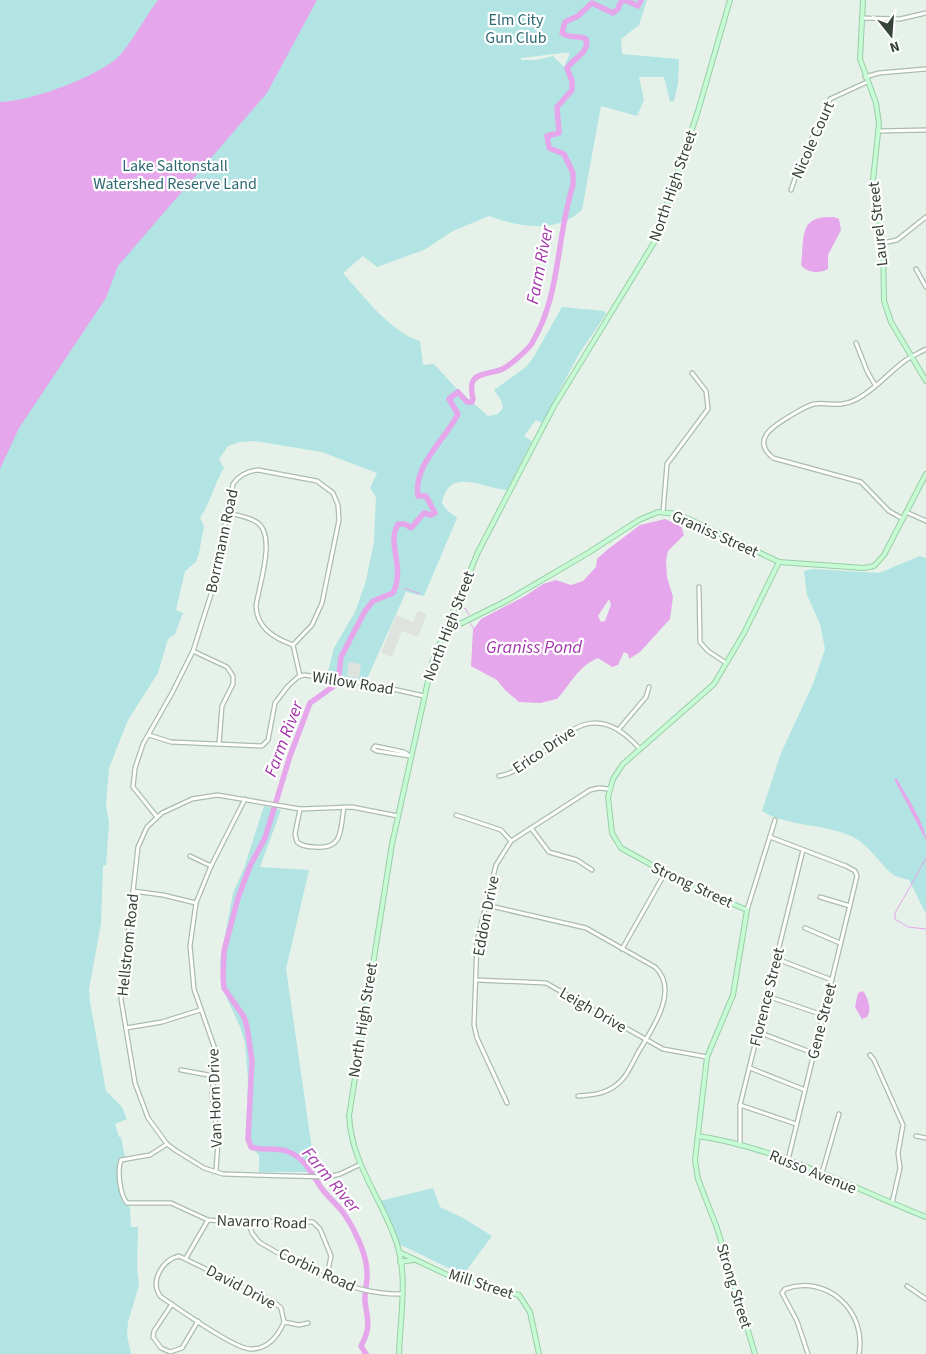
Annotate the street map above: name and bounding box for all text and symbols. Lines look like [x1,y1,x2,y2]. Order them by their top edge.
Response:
park label: Elm City Gun Club [485,9,547,49]
north arrow [866,10,916,60]
text: N [887,36,902,57]
street label: Nicole Court [786,97,840,182]
street label: North High Street [644,127,703,245]
park label: Lake Saltonstall Watershed Reserve Land [93,155,257,195]
street label: Laurel Street [863,180,893,268]
water label: Farm River [520,223,560,306]
street label: Borrmann Road [200,487,244,595]
street label: Graniss Street [668,505,762,563]
street label: North High Street [418,567,480,684]
water label: Graniss Pond [486,635,582,660]
street label: Willow Road [311,666,395,700]
water label: Farm River [258,697,310,780]
street label: Erico Drive [508,721,580,779]
street label: Strong Street [648,856,737,914]
street label: Eddon Drive [467,874,505,958]
street label: Hellstrom Road [112,893,144,997]
street label: Florence Street [744,945,790,1049]
street label: North High Street [343,960,383,1079]
street label: Gene Street [802,980,842,1061]
street label: Leigh Drive [555,982,631,1038]
street label: Van Horn Drive [202,1048,228,1148]
water label: Farm River [296,1142,367,1219]
street label: Russo Avenue [766,1144,860,1200]
street label: Navarro Road [216,1209,308,1235]
street label: Strong Street [711,1241,758,1332]
street label: Corbin Road [275,1243,359,1297]
street label: David Drive [202,1259,280,1315]
street label: Mill Street [446,1263,517,1305]

